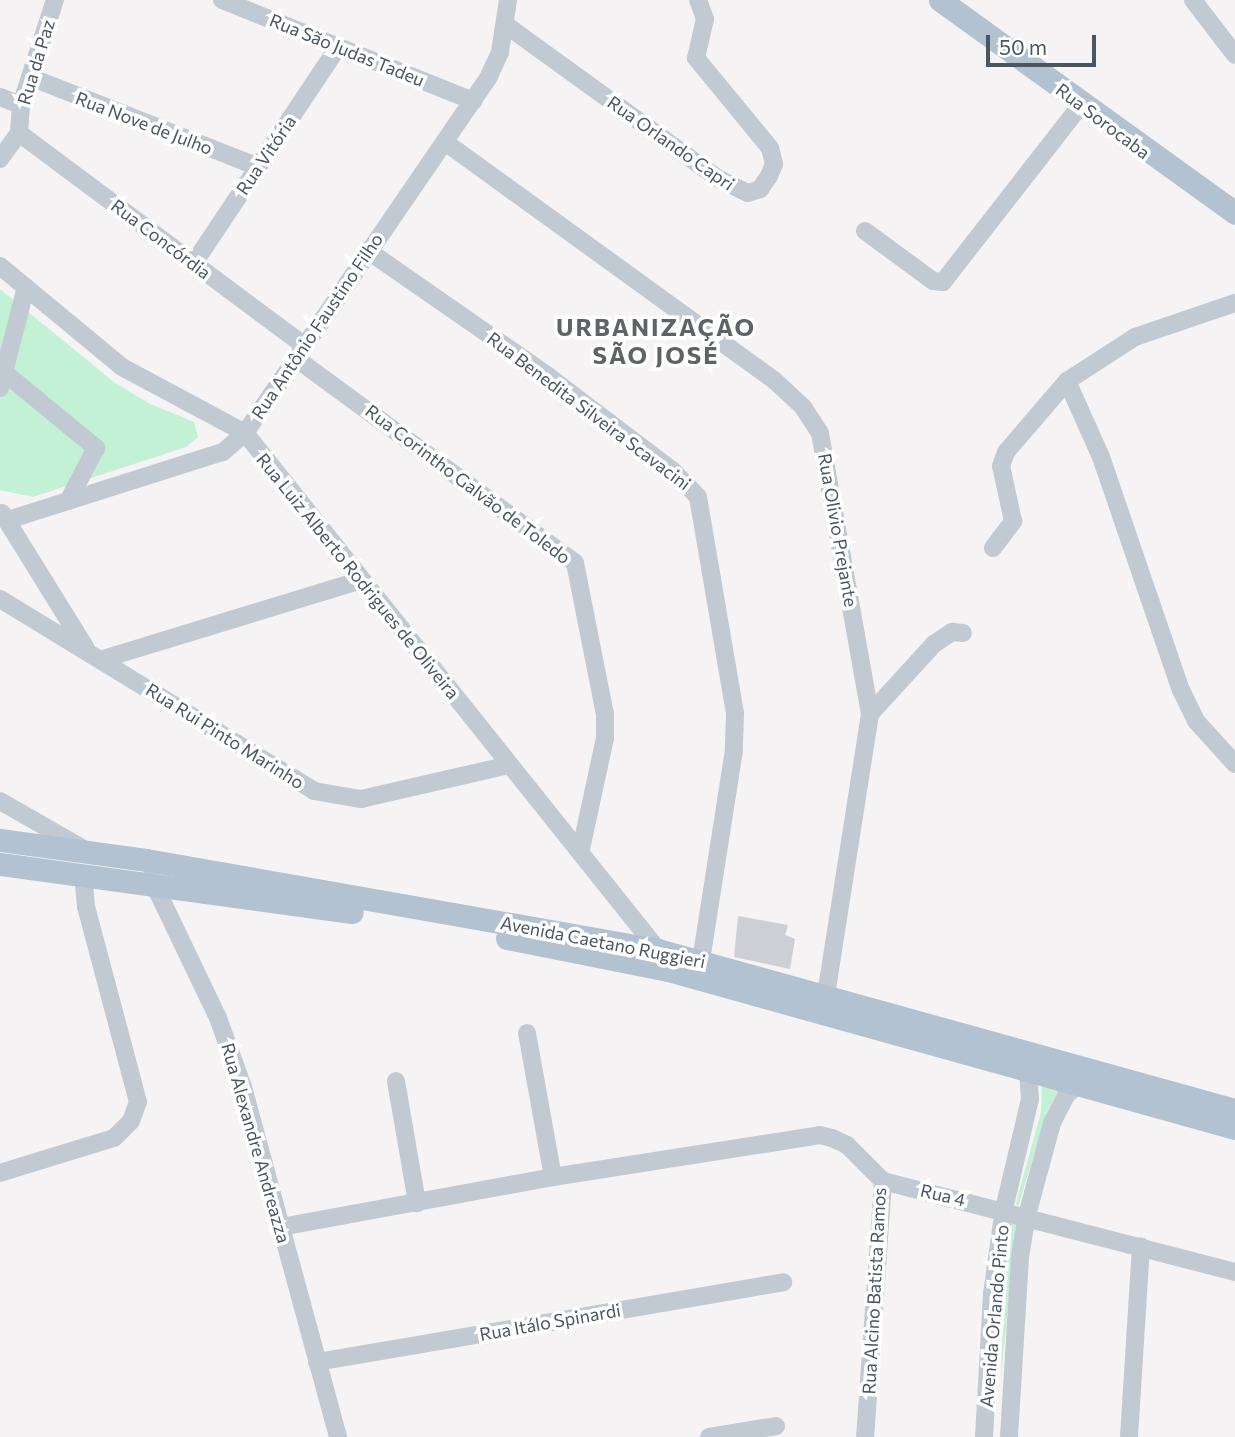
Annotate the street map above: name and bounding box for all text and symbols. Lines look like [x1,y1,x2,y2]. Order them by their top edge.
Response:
street label: Rua São Judas Tadeu [266,9,428,91]
street label: Rua da Paz [13,17,59,107]
scale bar [990,21,1100,65]
text: 50 m [999,34,1047,59]
street label: Rua Sorocaba [1052,79,1154,163]
street label: Rua Nove de Julho [72,87,216,159]
street label: Rua Orlando Capri [603,91,739,195]
street label: Rua Vitória [232,111,300,199]
street label: Rua Concórdia [107,194,215,284]
street label: Rua Antônio Faustino Filho [247,229,387,423]
district label: URBANIZAÇÃO SÃO JOSÉ [557,313,755,369]
street label: Rua Benedita Silveira Scavacini [483,327,695,495]
street label: Rua Corintho Galvão de Toledo [361,400,575,568]
street label: Rua Luiz Alberto Rodrigues de Oliveira [252,449,464,703]
street label: Rua Olivio Prejante [814,452,862,608]
street label: Rua Rui Pinto Marinho [142,679,308,793]
street label: Avenida Caetano Ruggieri [499,912,707,972]
street label: Rua Alexandre Andreazza [217,1040,295,1246]
street label: Rua 4 [918,1179,968,1211]
street label: Rua Alcino Batista Ramos [858,1187,890,1395]
street label: Avenida Orlando Pinto [975,1224,1013,1408]
street label: Rua Itálo Spinardi [478,1299,622,1345]

